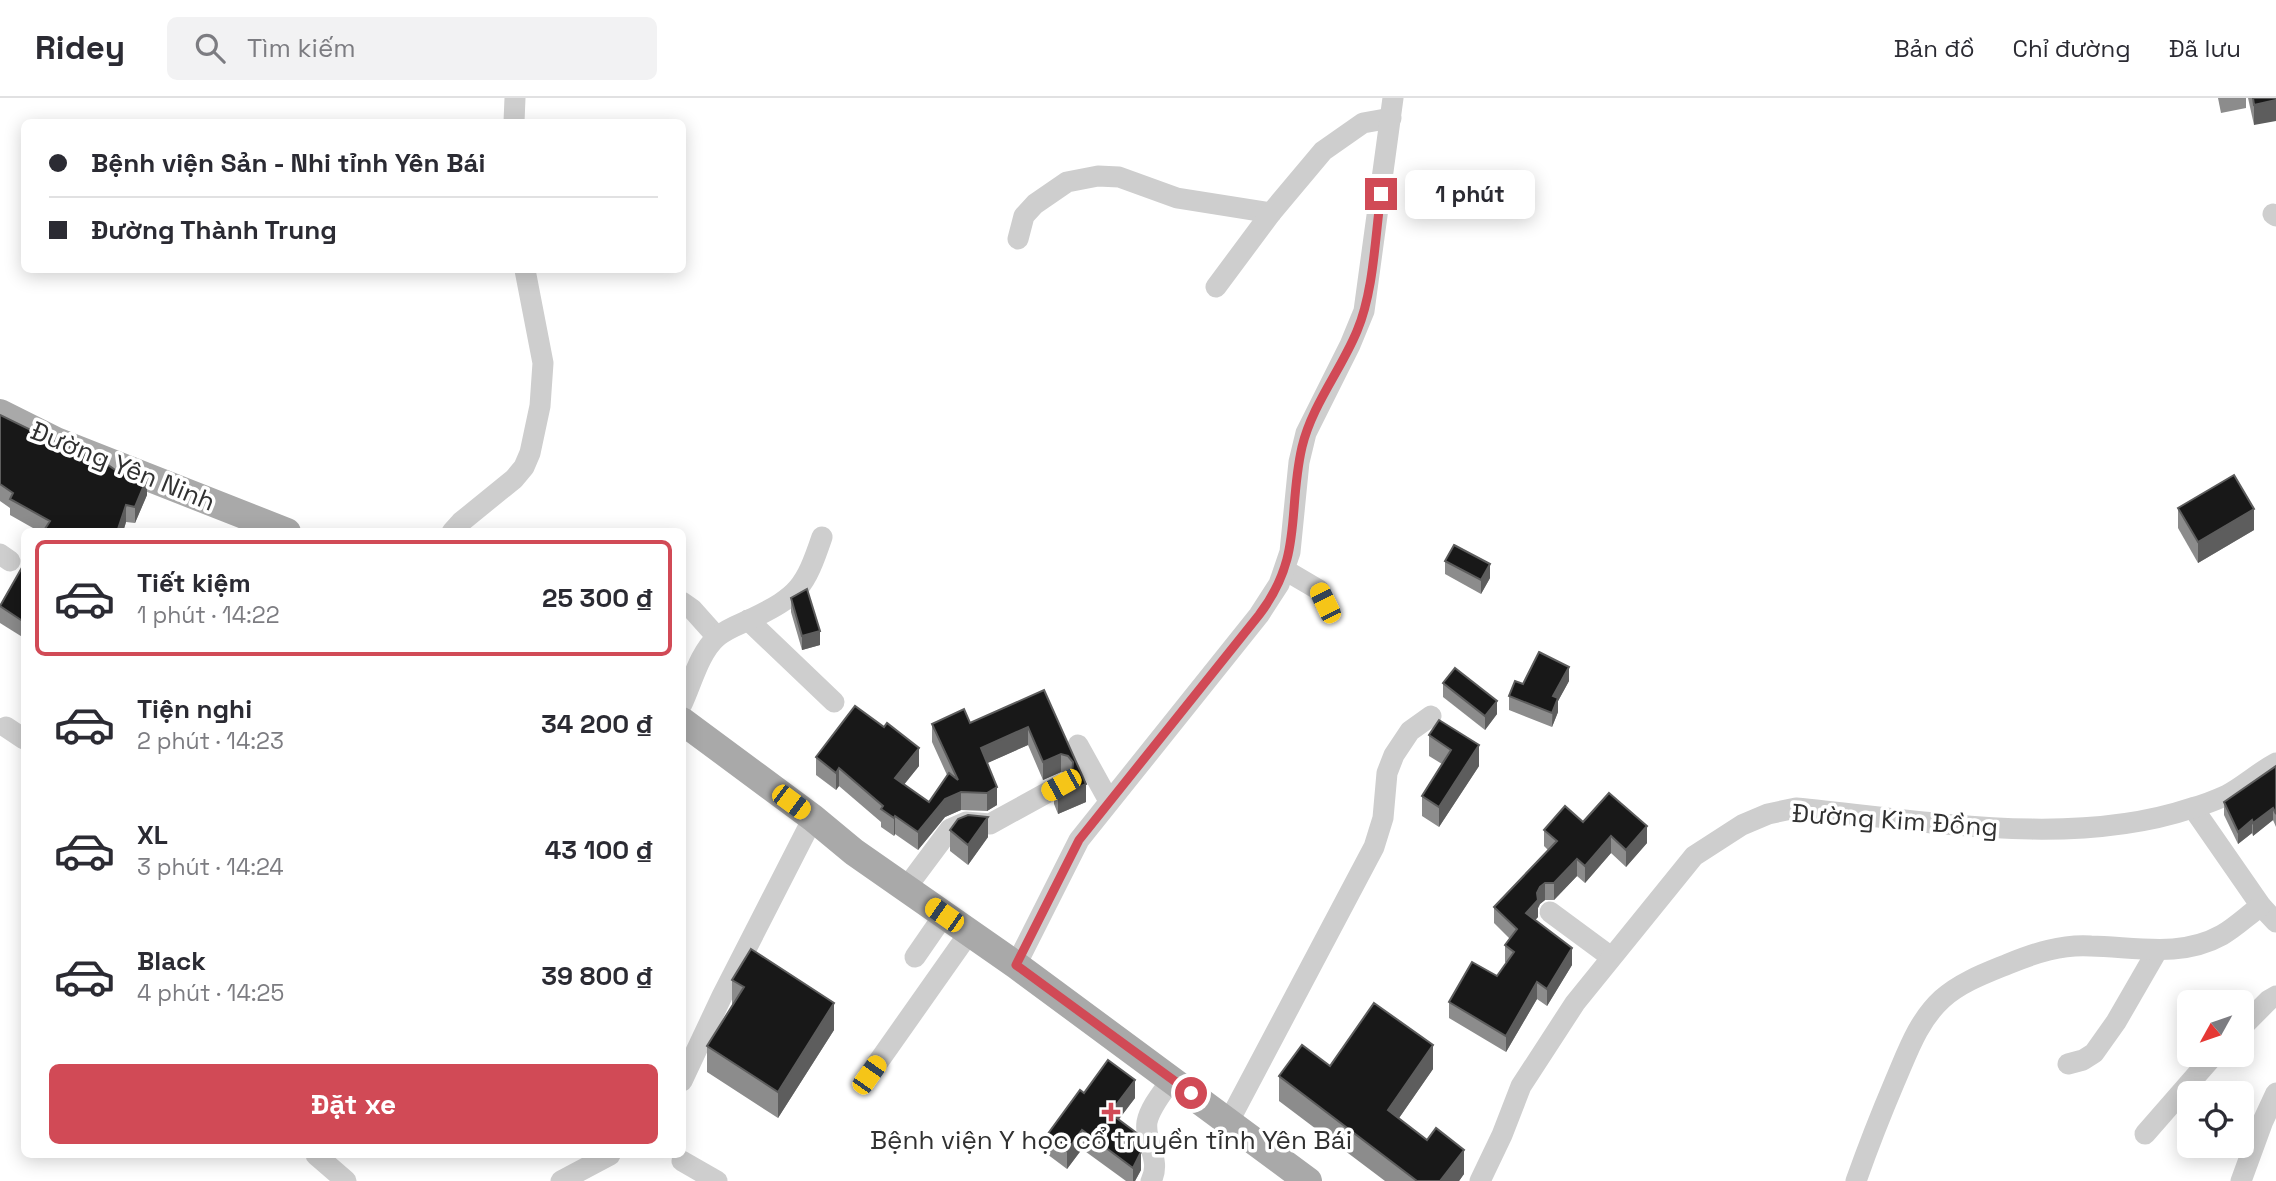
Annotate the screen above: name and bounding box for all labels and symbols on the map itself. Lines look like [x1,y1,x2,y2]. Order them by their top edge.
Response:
callout: 1 phút [1406,170,1535,218]
route end [1365,178,1397,210]
street label: Đường Yên Ninh [26,413,220,519]
car [1307,580,1344,626]
car [1038,766,1085,804]
car [768,781,815,823]
street label: Đường Kim Đồng [1791,796,1999,844]
car [921,894,968,936]
north arrow [2177,990,2254,1068]
car [849,1052,890,1098]
route start [1175,1077,1207,1109]
marker: Bệnh viện Y học cổ truyền tỉnh Yên Bái [1101,1102,1121,1122]
place label: Bệnh viện Y học cổ truyền tỉnh Yên Bái [870,1123,1352,1157]

